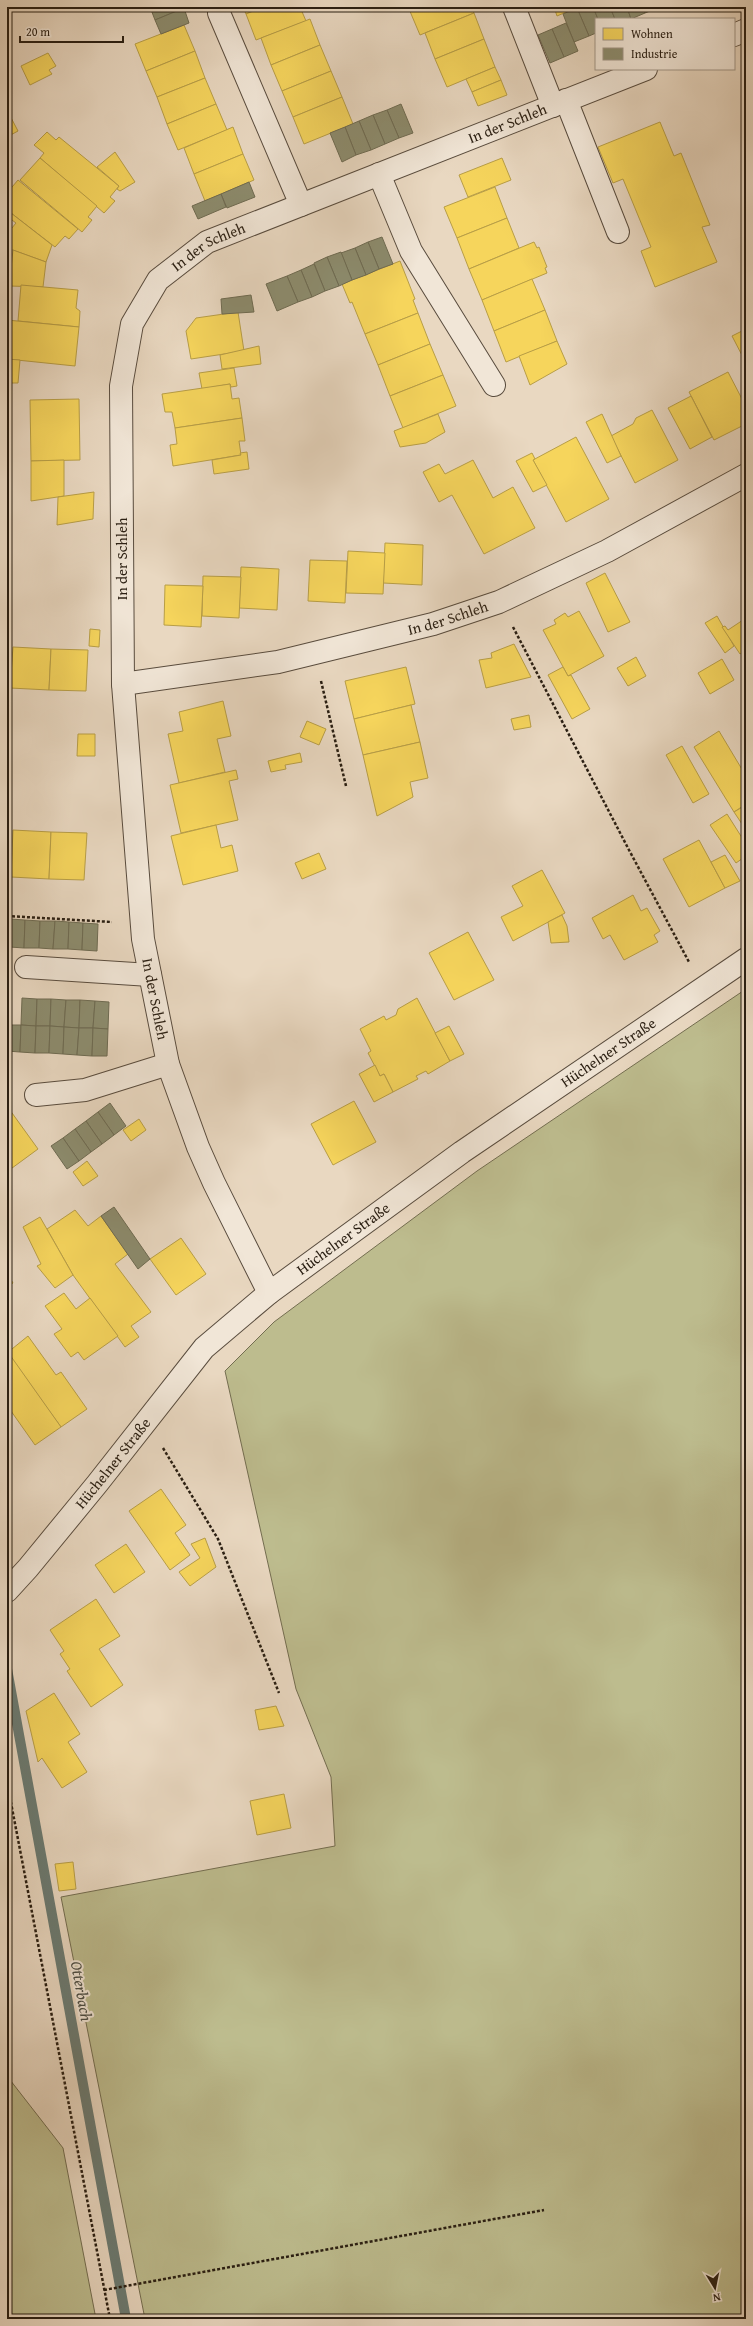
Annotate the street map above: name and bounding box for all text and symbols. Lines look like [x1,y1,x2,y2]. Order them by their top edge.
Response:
scale bar [20,18,123,44]
legend [595,18,735,70]
text: 20 m [26,23,50,40]
text: Wohnen [631,25,673,42]
text: Industrie [631,45,678,62]
street label: In der Schleh [465,98,550,148]
street label: In der Schleh [167,217,249,276]
street label: In der Schleh [111,517,132,600]
street label: In der Schleh [406,595,491,640]
street label: In der Schleh [137,956,174,1042]
street label: Hüchelner Straße [556,1012,660,1092]
street label: Hüchelner Straße [292,1197,394,1280]
street label: Hüchelner Straße [70,1413,155,1513]
water label: Otterbach [65,1959,99,2023]
north arrow [695,2268,735,2308]
text: N [711,2289,722,2306]

